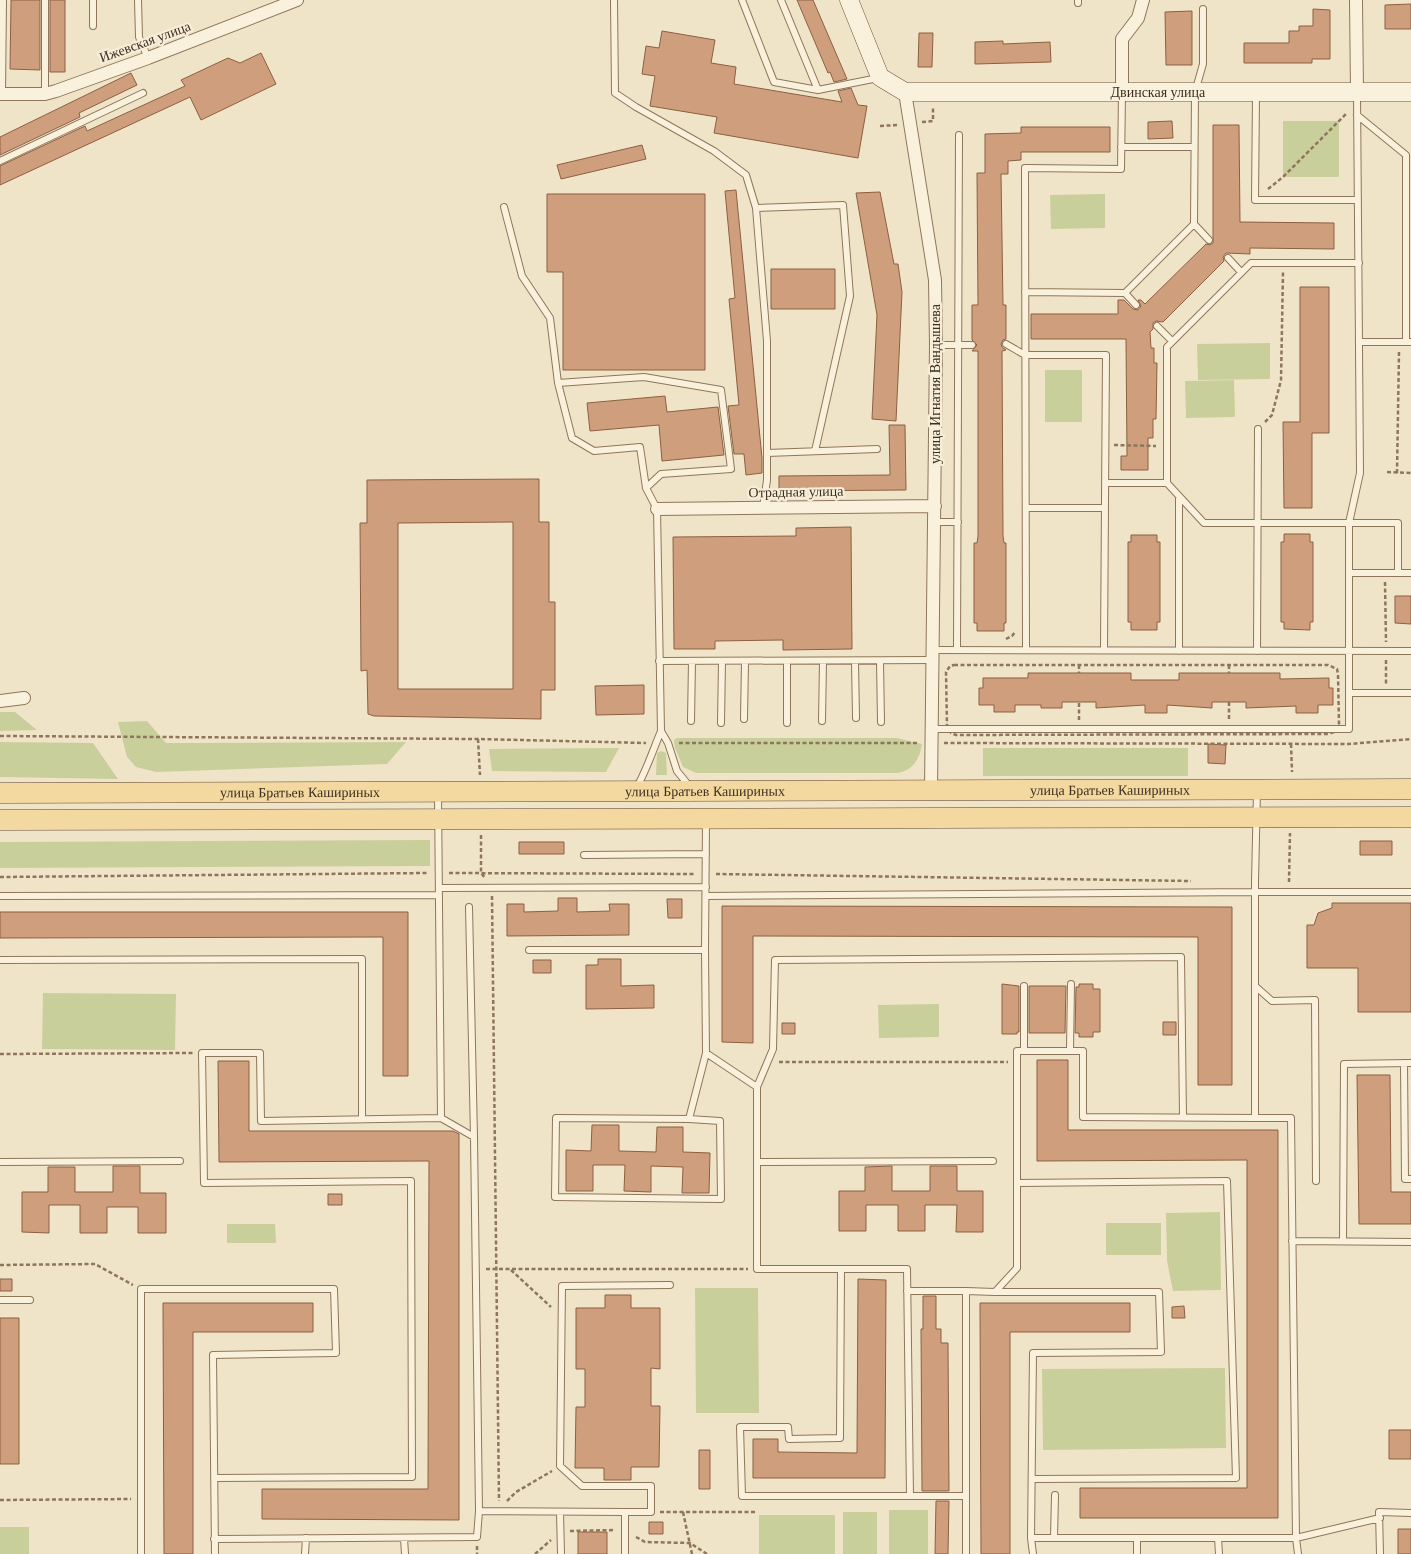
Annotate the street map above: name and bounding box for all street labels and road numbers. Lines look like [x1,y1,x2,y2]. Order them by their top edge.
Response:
street label: Ижевская улица [97,18,193,65]
street label: Двинская улица [1110,85,1206,100]
street label: улица Игнатия Вандышева [928,303,943,464]
street label: Отрадная улица [748,484,844,500]
street label: улица Братьев Кашириных [1030,782,1190,798]
street label: улица Братьев Кашириных [625,783,785,799]
street label: улица Братьев Кашириных [220,784,380,800]

